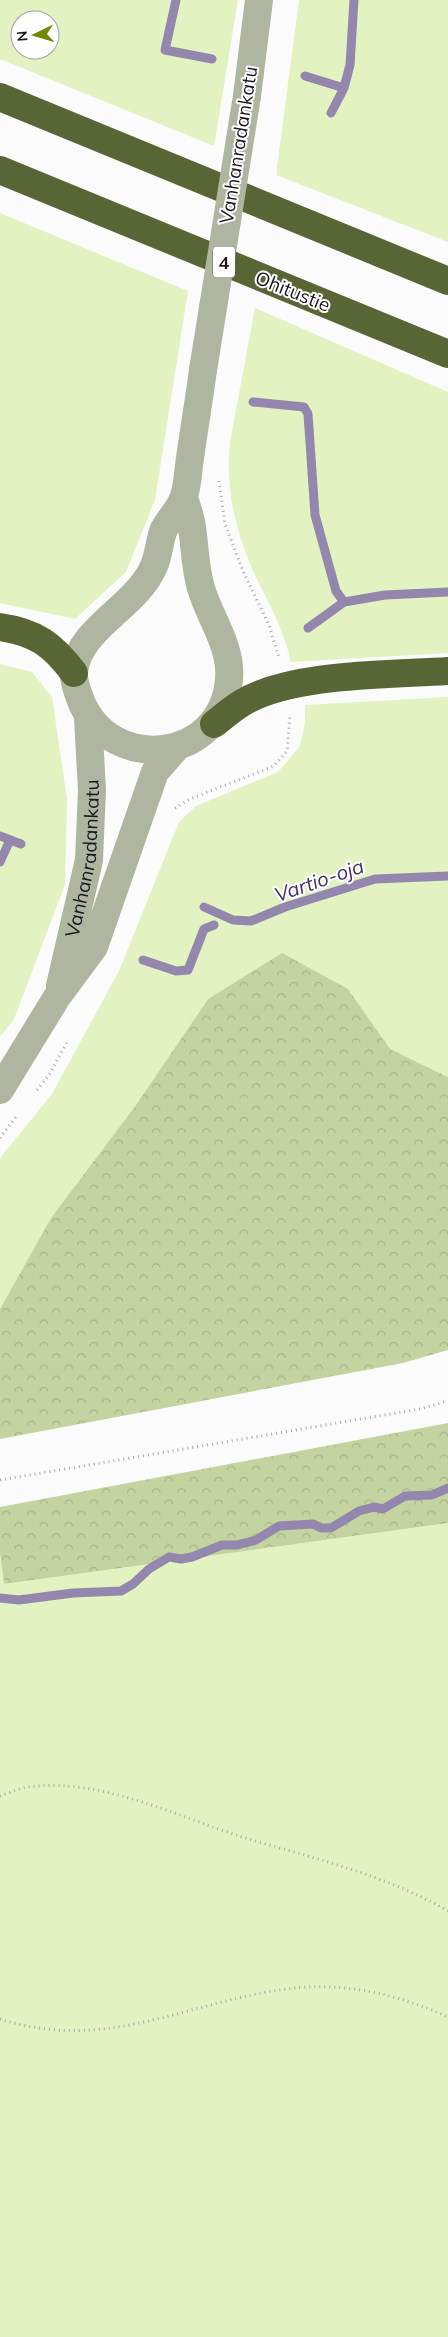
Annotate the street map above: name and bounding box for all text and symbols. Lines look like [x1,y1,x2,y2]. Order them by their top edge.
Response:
north arrow [10,10,60,60]
text: N [13,30,31,42]
street label: Vanhanradankatu [214,64,262,226]
road number: 4 [213,246,235,278]
street label: Ohitustie [252,265,334,317]
street label: Vanhanradankatu [60,779,104,940]
water label: Vartio-oja [271,853,367,907]

